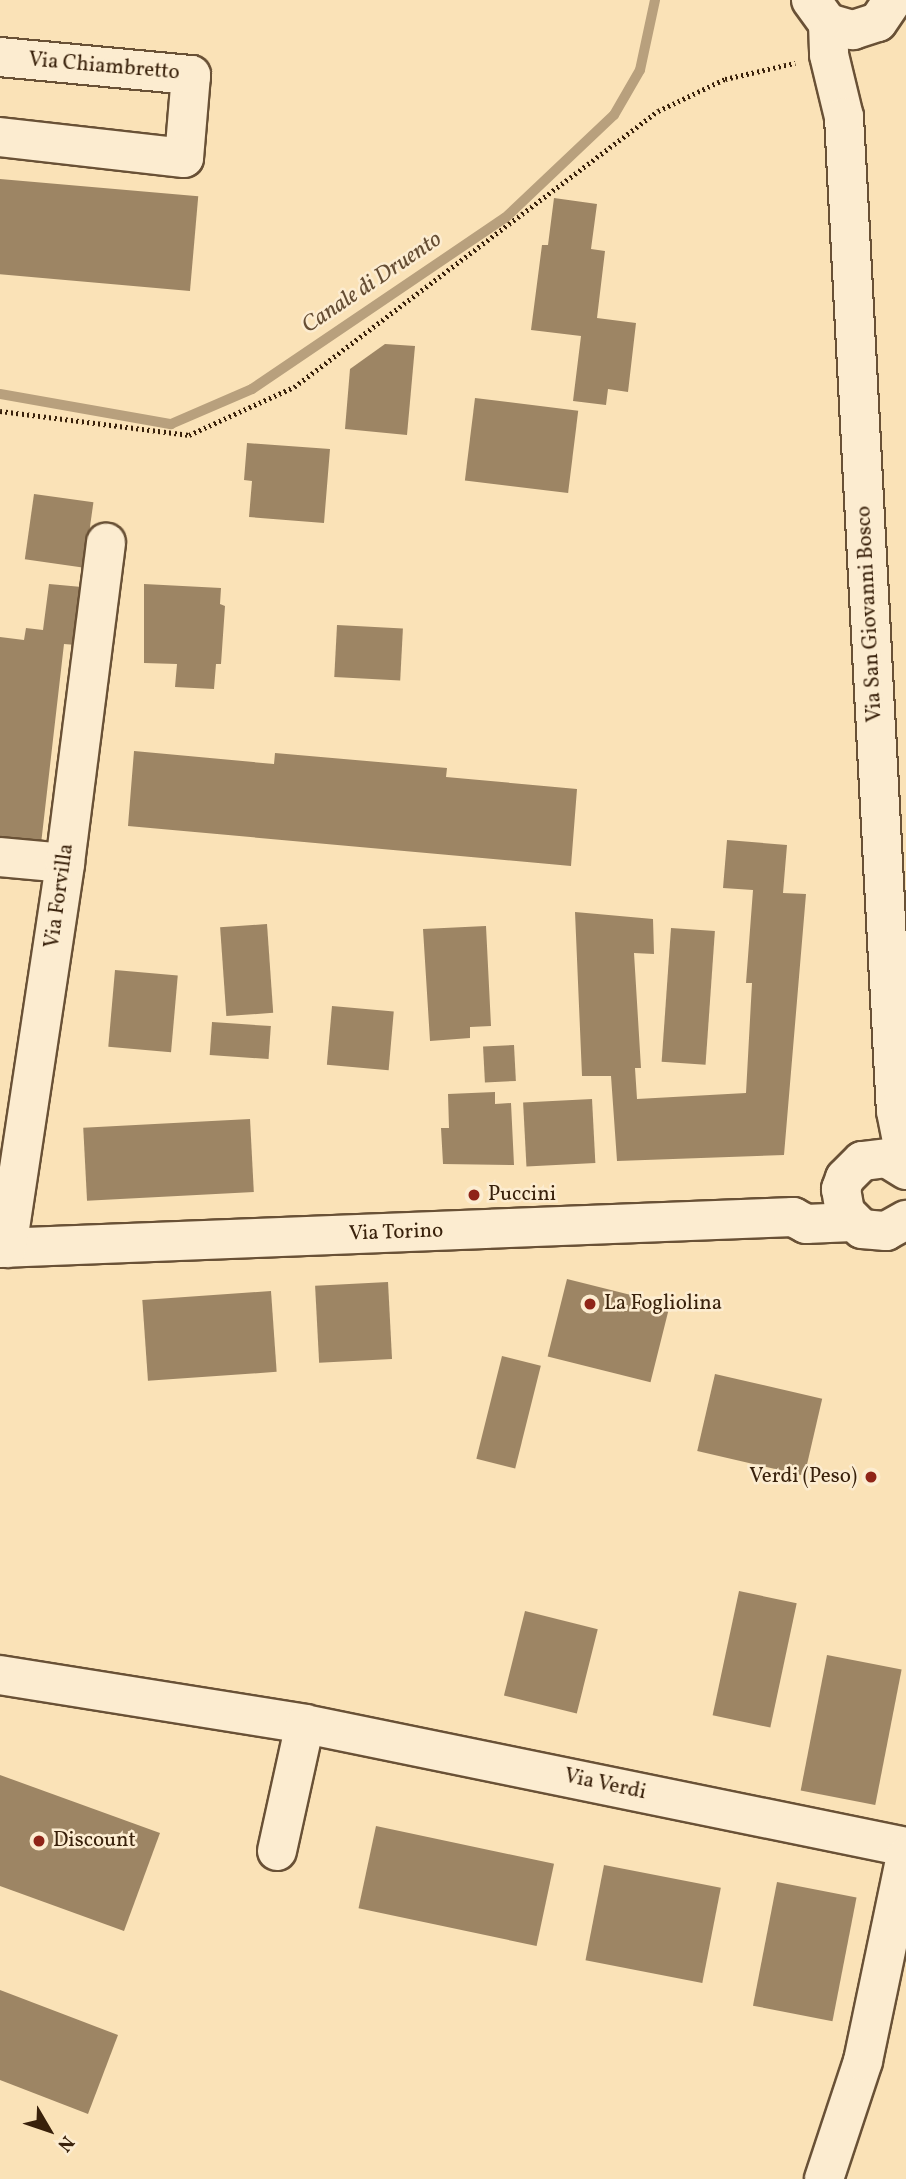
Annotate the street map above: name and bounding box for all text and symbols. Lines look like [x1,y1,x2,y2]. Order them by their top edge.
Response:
street label: Via Chiambretto [27,48,181,86]
water label: Canale di Druento [297,226,447,340]
street label: Via San Giovanni Bosco [852,505,888,723]
street label: Via Forvilla [40,842,80,950]
place label: Puccini [488,1182,556,1208]
marker: Puccini [466,1187,482,1203]
street label: Via Torino [348,1219,444,1247]
place label: La Fogliolina [604,1291,722,1317]
marker: La Fogliolina [582,1296,598,1312]
place label: Verdi (Peso) [749,1464,857,1490]
marker: Verdi (Peso) [863,1469,879,1485]
street label: Via Verdi [561,1764,649,1806]
place label: Discount [53,1828,136,1854]
marker: Discount [31,1833,47,1849]
north arrow [14,2095,84,2165]
text: N [51,2130,80,2157]

